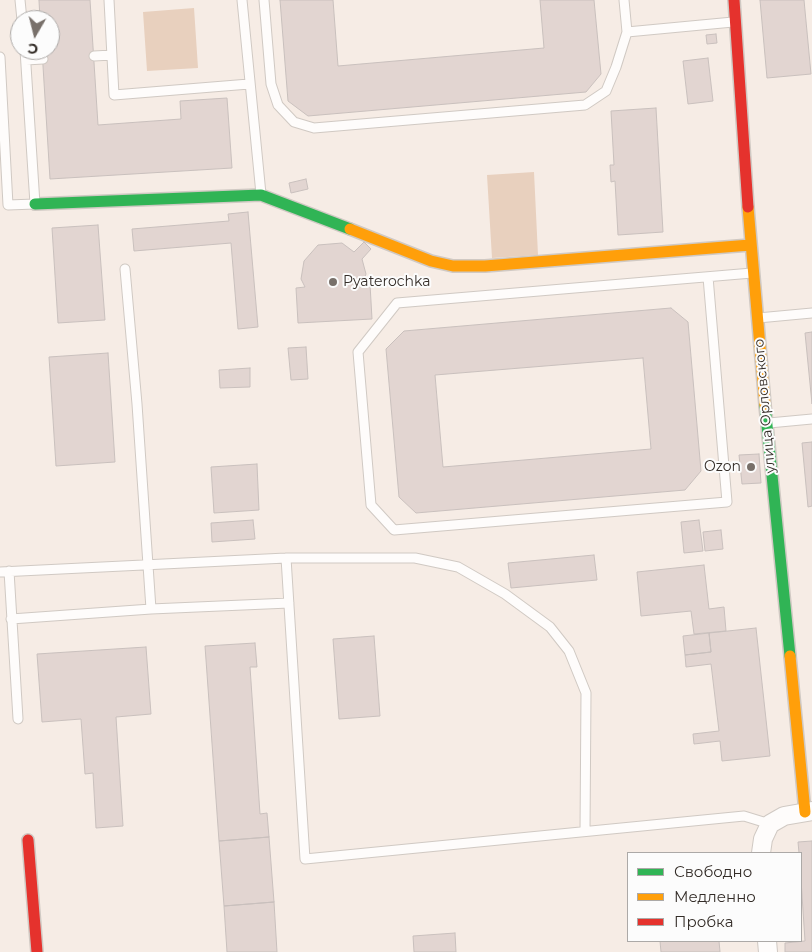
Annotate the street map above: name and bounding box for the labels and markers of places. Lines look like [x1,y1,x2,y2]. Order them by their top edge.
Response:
place label: Pyaterochka [343,274,430,290]
marker: Pyaterochka [327,276,339,288]
place label: Ozon [704,459,741,475]
marker: Ozon [745,461,757,473]

